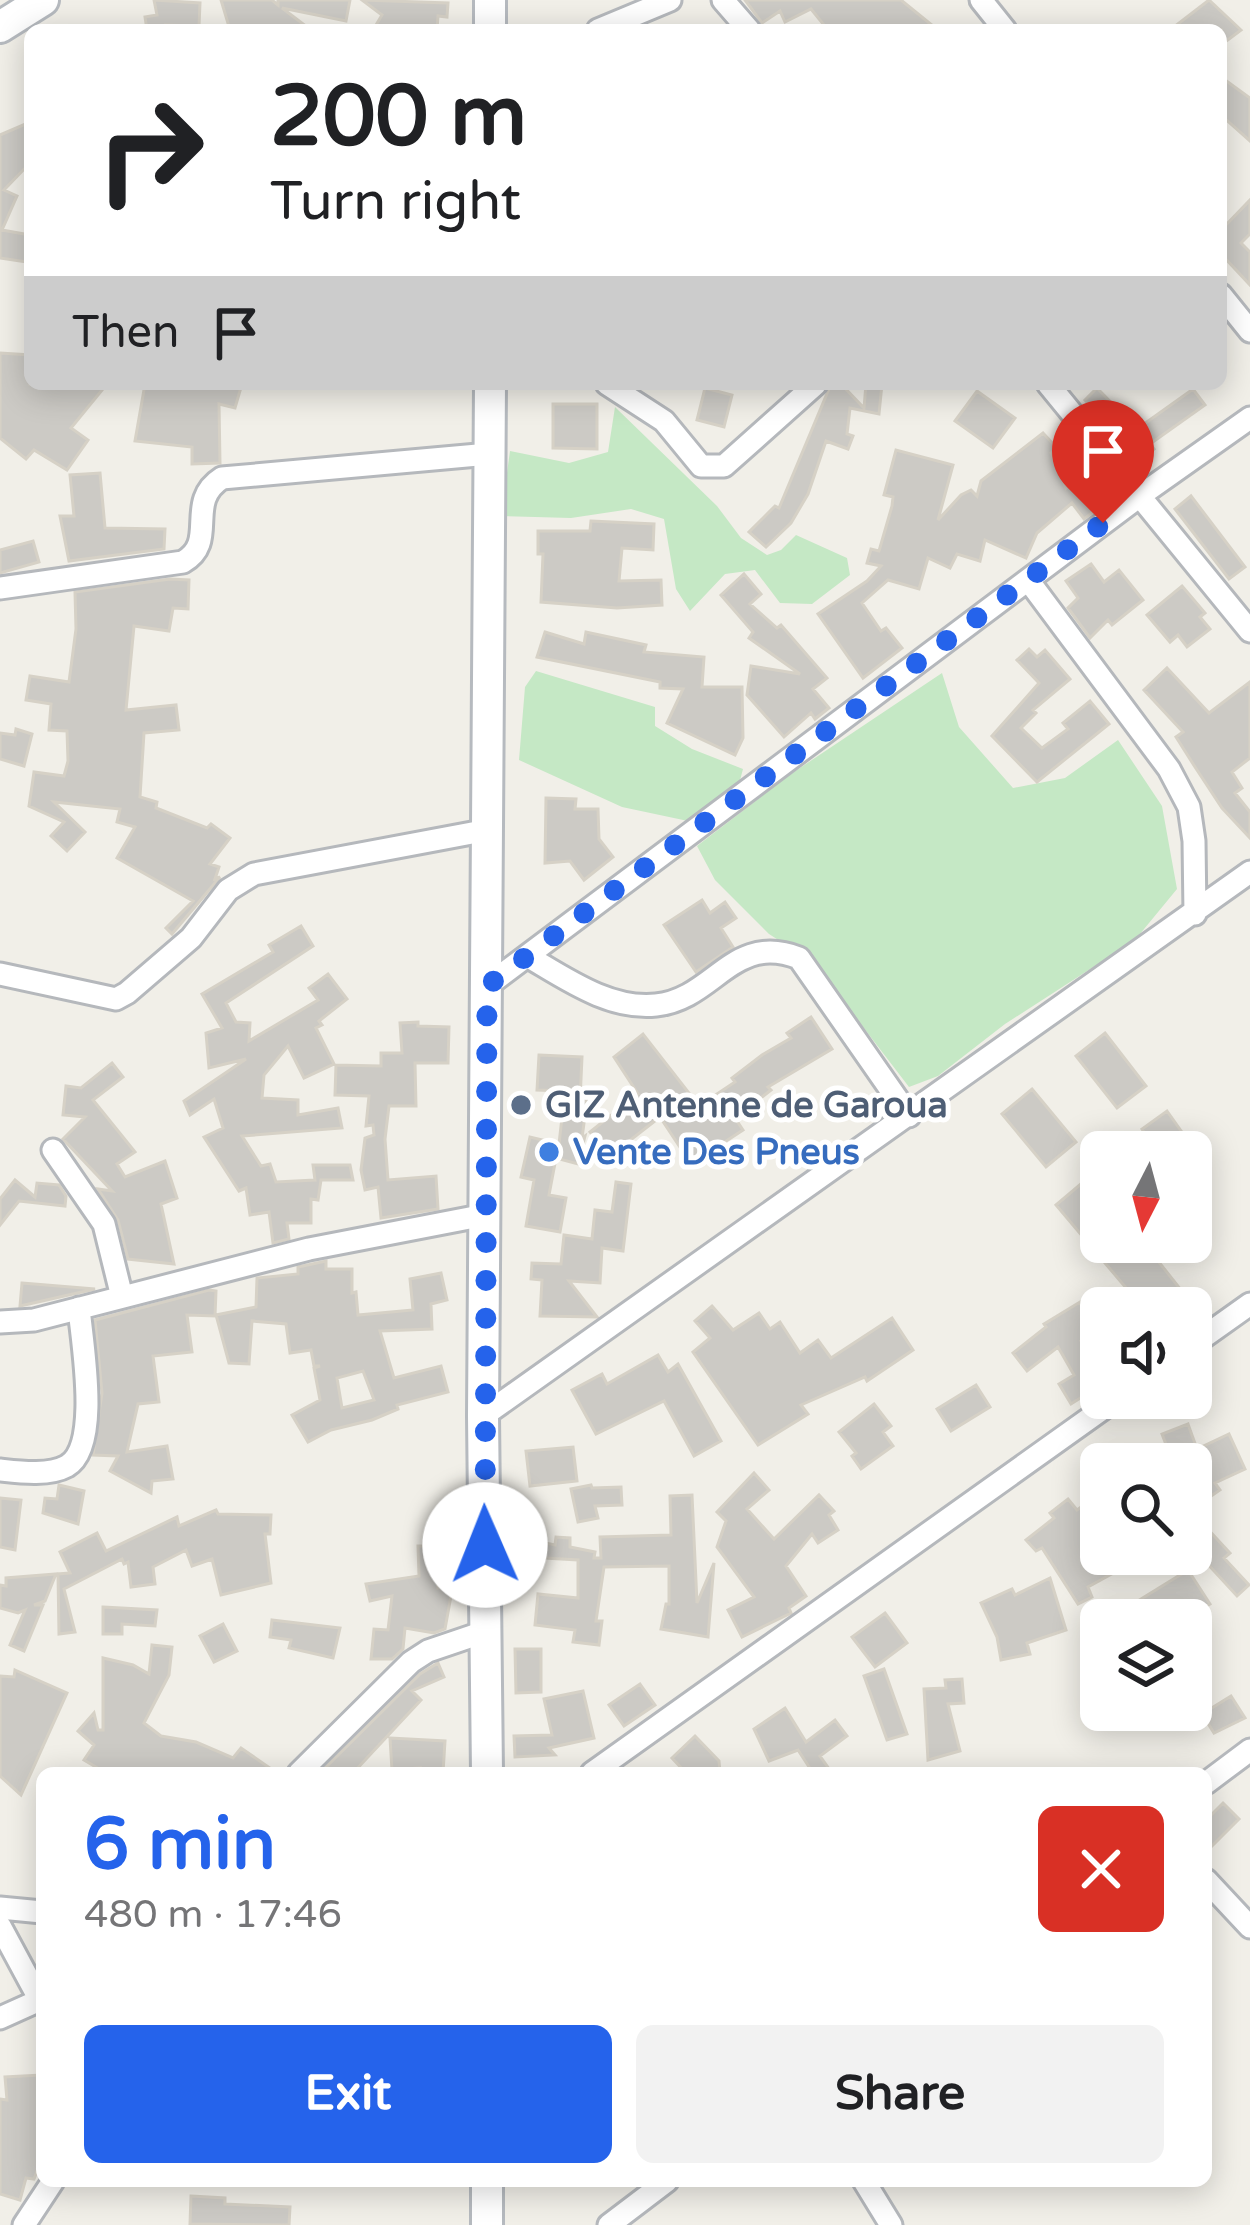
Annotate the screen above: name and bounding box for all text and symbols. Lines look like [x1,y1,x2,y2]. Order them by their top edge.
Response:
text: 200 m [270,67,527,168]
icon: right [72,72,228,228]
text: Turn right [270,169,521,234]
icon: arrive [203,300,269,366]
text: Then [72,306,179,360]
pin [1052,400,1154,523]
icon: arrive [1070,418,1136,484]
place label: GIZ Antenne de Garoua [545,1084,948,1127]
marker: GIZ Antenne de Garoua [508,1092,534,1118]
place label: Vente Des Pneus [573,1131,860,1174]
north arrow [1080,1131,1212,1263]
map controls [1080,1131,1212,1731]
marker: Vente Des Pneus [536,1139,562,1165]
button: sound [1080,1287,1212,1419]
button: search [1080,1443,1212,1575]
position arrow [422,1482,548,1608]
button: layers [1080,1599,1212,1731]
text: 6 min [84,1802,276,1889]
button: close [1038,1806,1164,1932]
text: 480 m · 17:46 [84,1891,342,1938]
button: Exit [84,2025,612,2163]
button: Share [636,2025,1164,2163]

